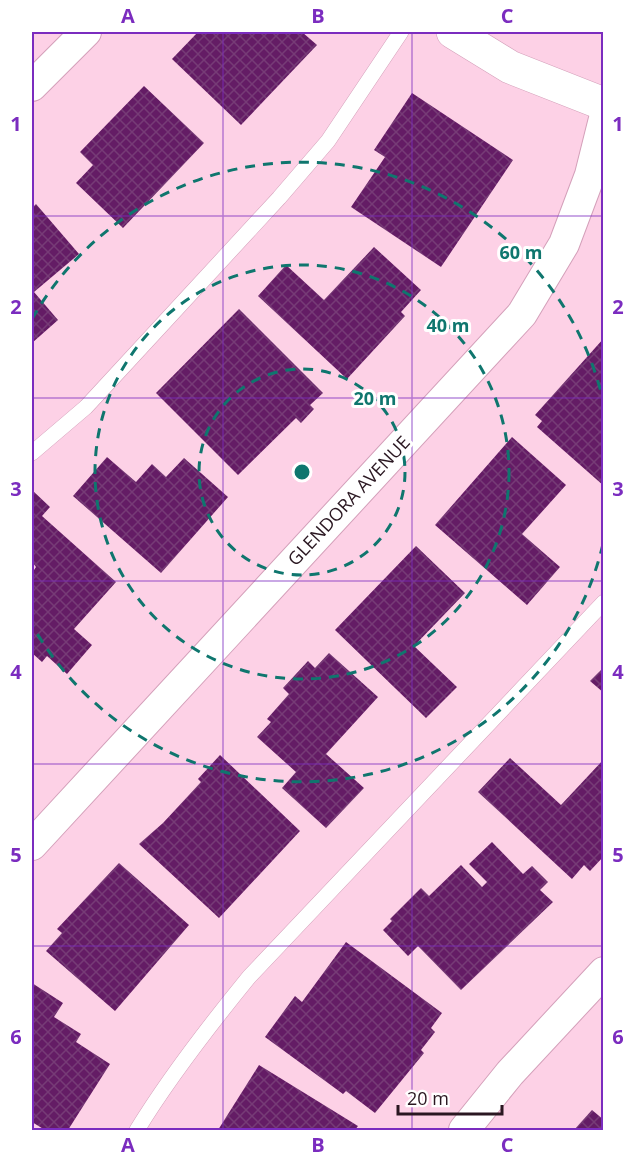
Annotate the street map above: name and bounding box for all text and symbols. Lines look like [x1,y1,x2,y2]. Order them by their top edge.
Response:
text: A [121,2,135,29]
text: B [311,2,325,29]
text: C [501,2,514,29]
text: 1 [10,110,22,137]
text: 1 [612,110,624,137]
text: 60 m [500,240,542,264]
text: 2 [10,293,22,320]
text: 2 [612,293,624,320]
text: 40 m [427,313,469,337]
text: 20 m [354,386,396,410]
street label: GLENDORA AVENUE [282,430,415,570]
centre of rings [292,462,312,482]
text: 3 [10,475,22,502]
text: 3 [612,475,624,502]
text: 4 [10,658,22,685]
text: 4 [612,658,624,685]
text: 5 [10,841,22,868]
text: 5 [612,841,624,868]
text: 6 [10,1023,22,1050]
text: 6 [612,1023,624,1050]
scale bar [398,1078,502,1116]
text: 20 m [407,1086,449,1110]
text: A [121,1131,135,1158]
text: B [311,1131,325,1158]
text: C [501,1131,514,1158]

